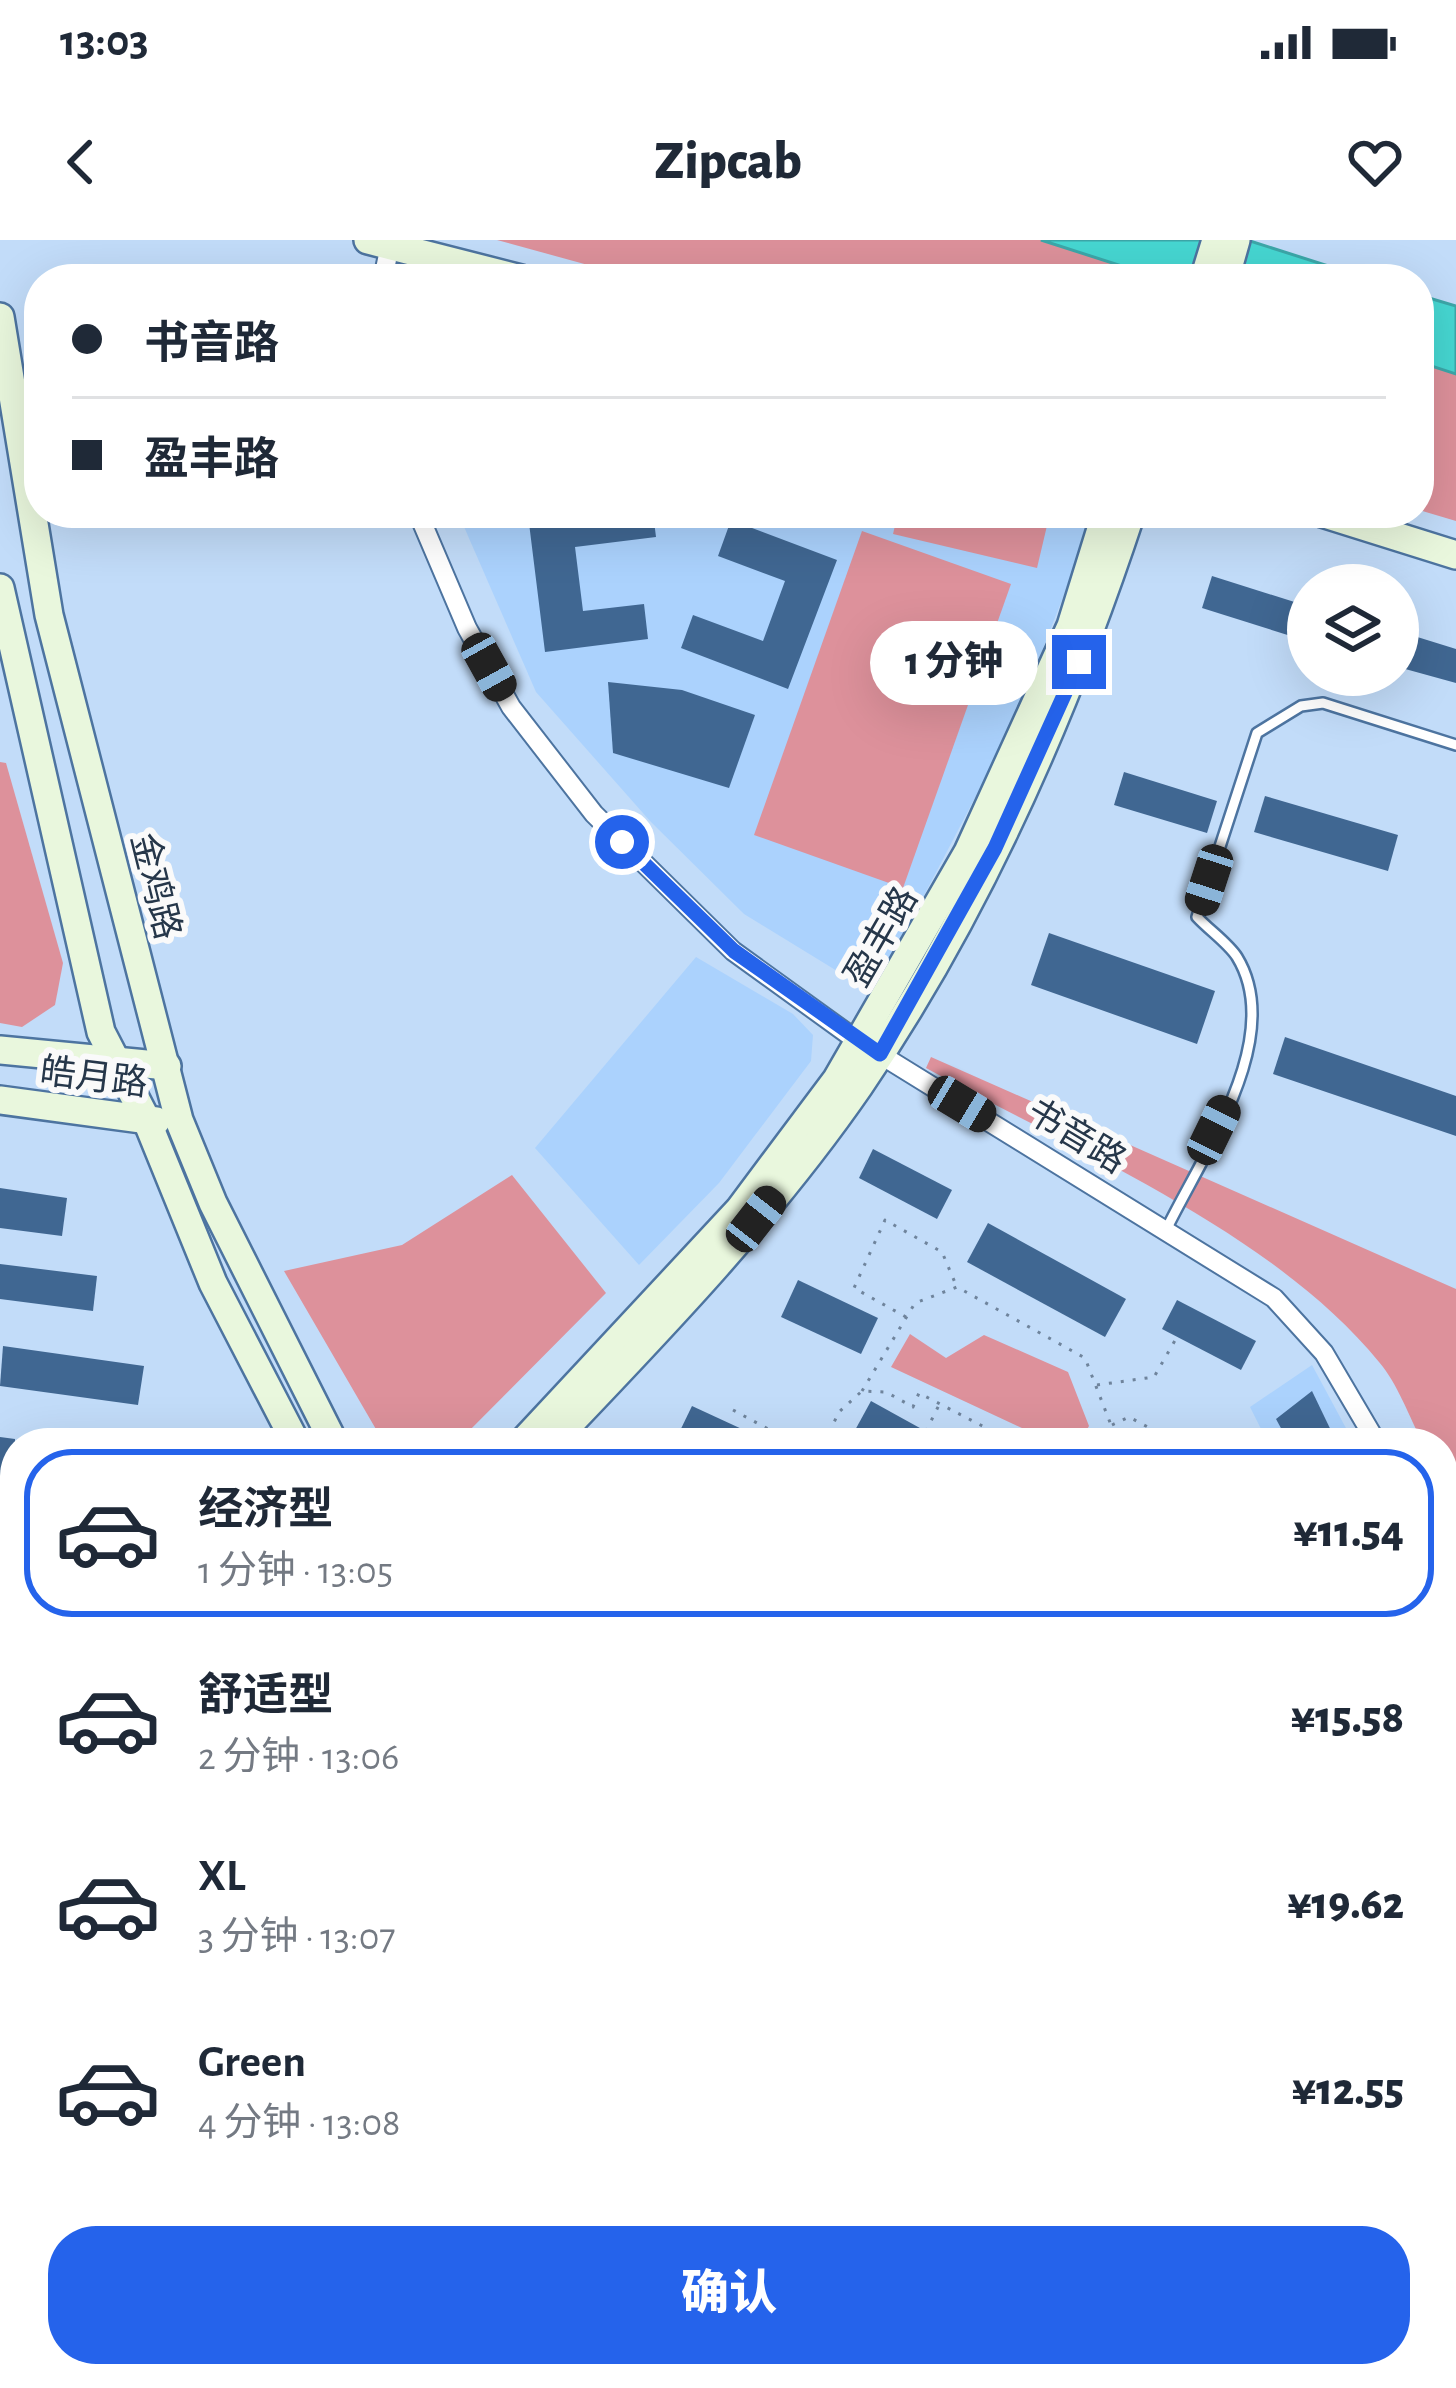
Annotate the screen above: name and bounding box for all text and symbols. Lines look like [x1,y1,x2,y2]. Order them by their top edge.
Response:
text: 13:03 [60,19,149,64]
icon: back [48,129,114,195]
icon: heart [1342,129,1408,195]
text: Zipcab [654,135,802,189]
text: 书音路 [144,322,279,367]
text: 盈丰路 [144,438,279,483]
map controls [1287,564,1419,696]
button: layers [1287,564,1419,696]
callout: 1 分钟 [869,620,1037,704]
car [456,627,522,707]
route end [1052,635,1106,689]
text: 1 分钟 [905,643,1003,682]
route start [595,815,649,869]
street label: 金鸡路 [125,829,188,943]
car [1181,840,1237,920]
street label: 盈丰路 [837,880,924,993]
street label: 皓月路 [38,1052,150,1102]
car [922,1070,1002,1138]
car [1182,1090,1246,1170]
street label: 书音路 [1020,1092,1133,1180]
car [720,1180,792,1258]
icon: car [54,1479,162,1587]
text: 经济型 [198,1488,333,1533]
text: ¥11.54 [1293,1510,1404,1555]
text: 1 分钟 · 13:05 [198,1552,393,1591]
icon: car [54,1665,162,1773]
text: 舒适型 [198,1674,333,1719]
text: ¥15.58 [1291,1696,1404,1741]
text: 2 分钟 · 13:06 [198,1738,399,1777]
icon: car [54,1851,162,1959]
text: XL [198,1854,246,1899]
text: ¥19.62 [1287,1882,1404,1927]
text: 3 分钟 · 13:07 [198,1918,396,1957]
icon: car [54,2037,162,2145]
text: Green [198,2040,306,2085]
text: ¥12.55 [1292,2068,1404,2113]
text: 4 分钟 · 13:08 [198,2104,401,2143]
button: 确认 [48,2226,1410,2364]

